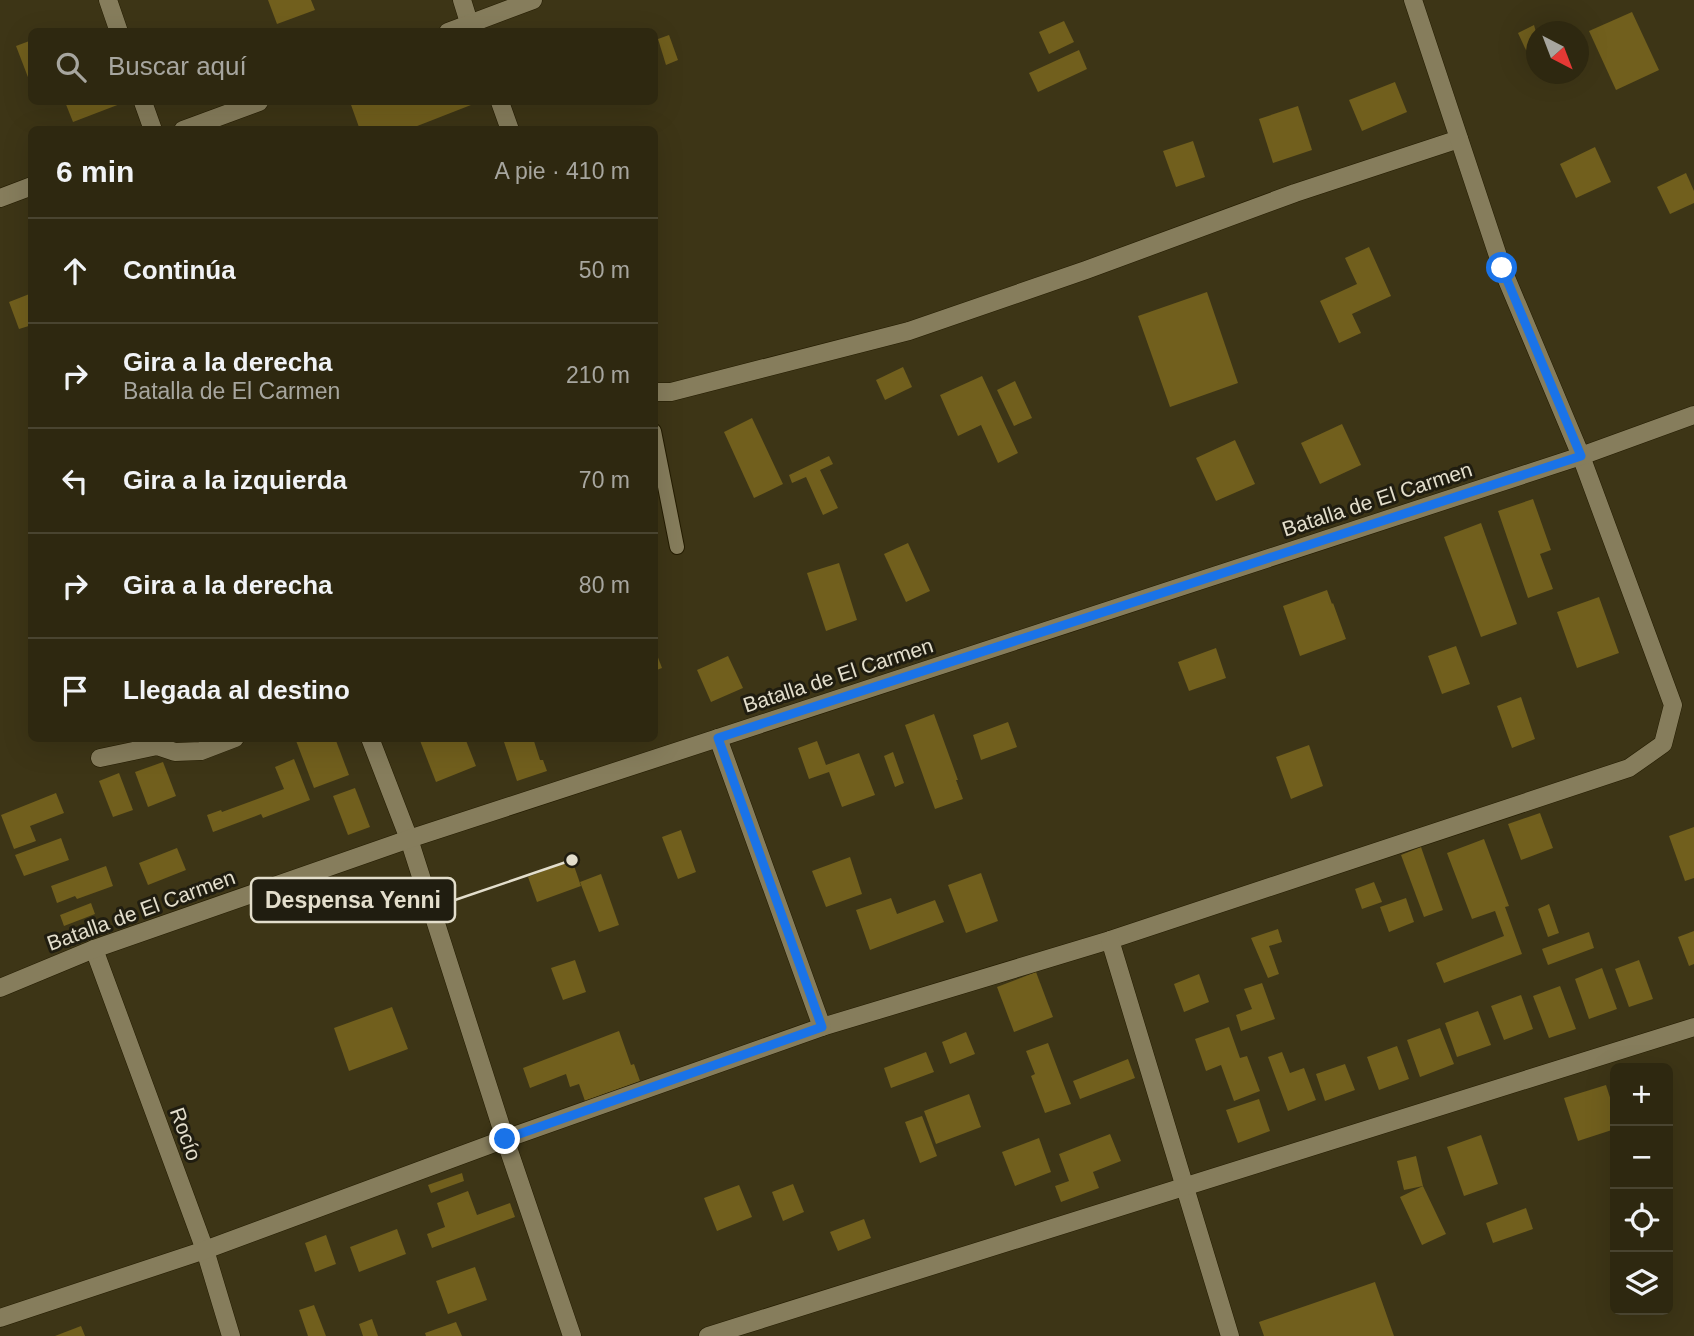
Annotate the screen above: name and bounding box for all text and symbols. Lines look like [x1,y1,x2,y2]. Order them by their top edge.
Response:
north arrow [1526,21,1589,84]
search box [28,28,658,105]
icon: search [52,48,90,86]
text: Buscar aquí [108,51,247,81]
text: 6 min [56,155,134,188]
text: A pie · 410 m [494,158,630,184]
icon: ahead [56,252,94,290]
route start [1486,252,1517,283]
text: Continúa [123,255,236,285]
text: 50 m [579,257,630,283]
text: Gira a la derecha [123,347,333,377]
icon: right [56,357,94,395]
text: 210 m [566,362,630,388]
text: Batalla de El Carmen [123,378,340,404]
street label: Batalla de El Carmen [1279,457,1475,541]
icon: left [56,462,94,500]
text: Gira a la izquierda [123,465,347,495]
text: 70 m [579,467,630,493]
icon: right [56,567,94,605]
text: Gira a la derecha [123,570,333,600]
text: 80 m [579,572,630,598]
street label: Batalla de El Carmen [740,633,936,717]
icon: arrive [56,672,94,710]
text: Llegada al destino [123,675,350,705]
street label: Batalla de El Carmen [44,865,238,955]
callout: Despensa Yenni [251,878,455,922]
text: Despensa Yenni [265,887,441,913]
map controls [1610,1063,1673,1315]
button: + [1610,1063,1673,1126]
street label: Rocío [166,1104,206,1164]
route end [489,1123,520,1154]
button: − [1610,1126,1673,1189]
button: locate [1610,1189,1673,1252]
button: layers [1610,1252,1673,1315]

